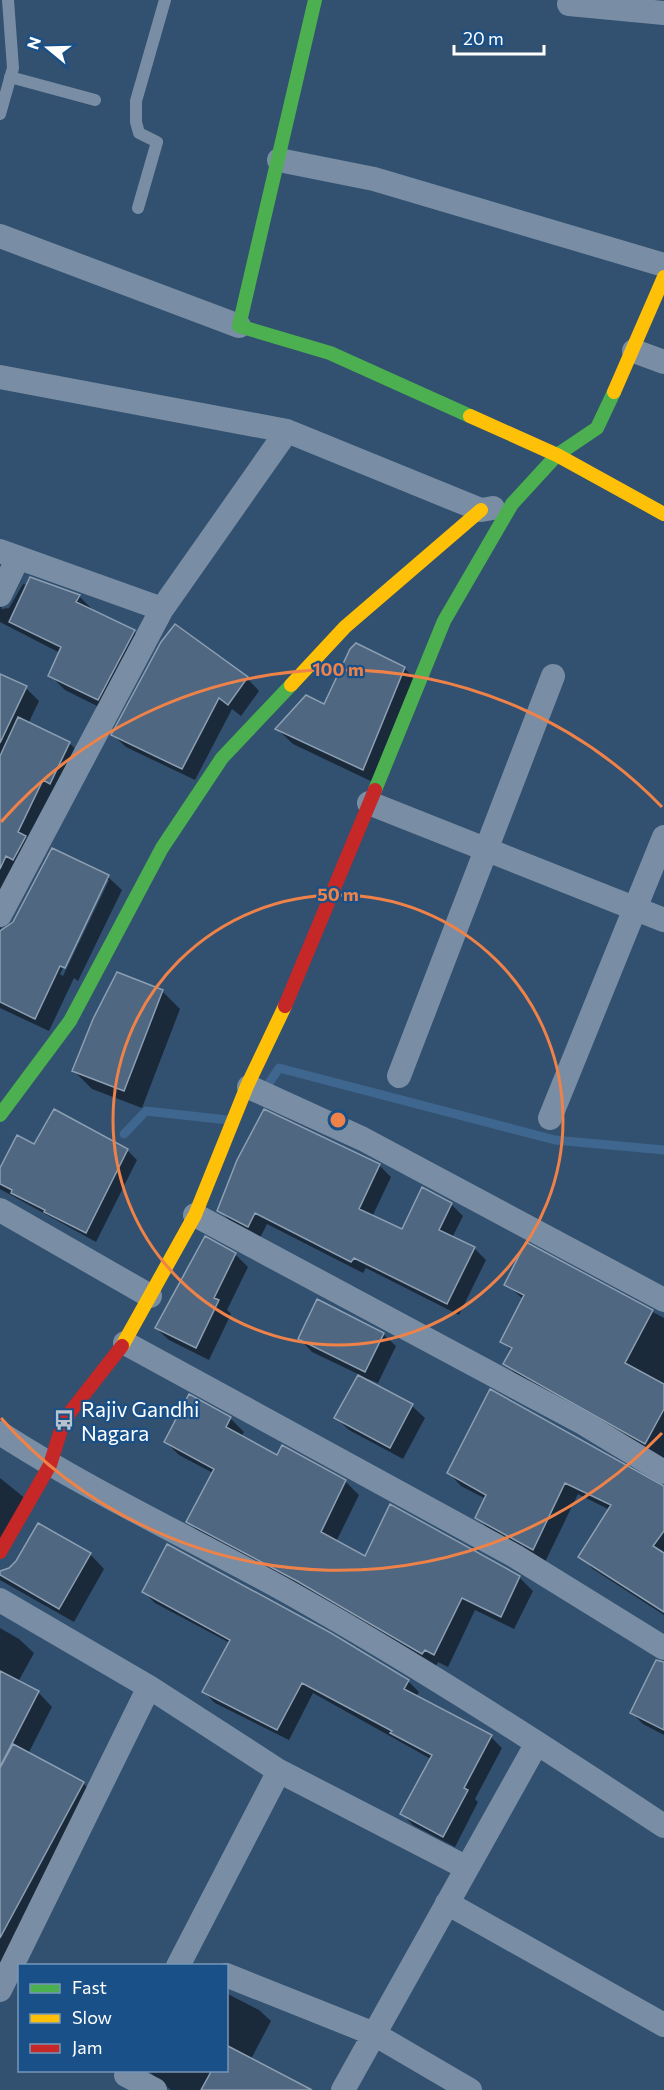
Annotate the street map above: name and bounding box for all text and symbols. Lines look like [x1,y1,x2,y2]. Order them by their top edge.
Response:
north arrow [18,18,78,78]
scale bar [454,18,544,56]
text: 20 m [463,27,504,49]
text: N [22,34,44,52]
text: 100 m [312,658,364,680]
text: 50 m [317,883,359,905]
centre of rings [328,1110,348,1130]
place label: Rajiv Gandhi Nagara [81,1396,200,1445]
bus stop icon: Rajiv Gandhi Nagara [52,1408,76,1432]
legend [18,1964,228,2072]
text: Fast [72,1976,107,1998]
text: Slow [72,2006,112,2028]
text: Jam [72,2036,102,2058]

